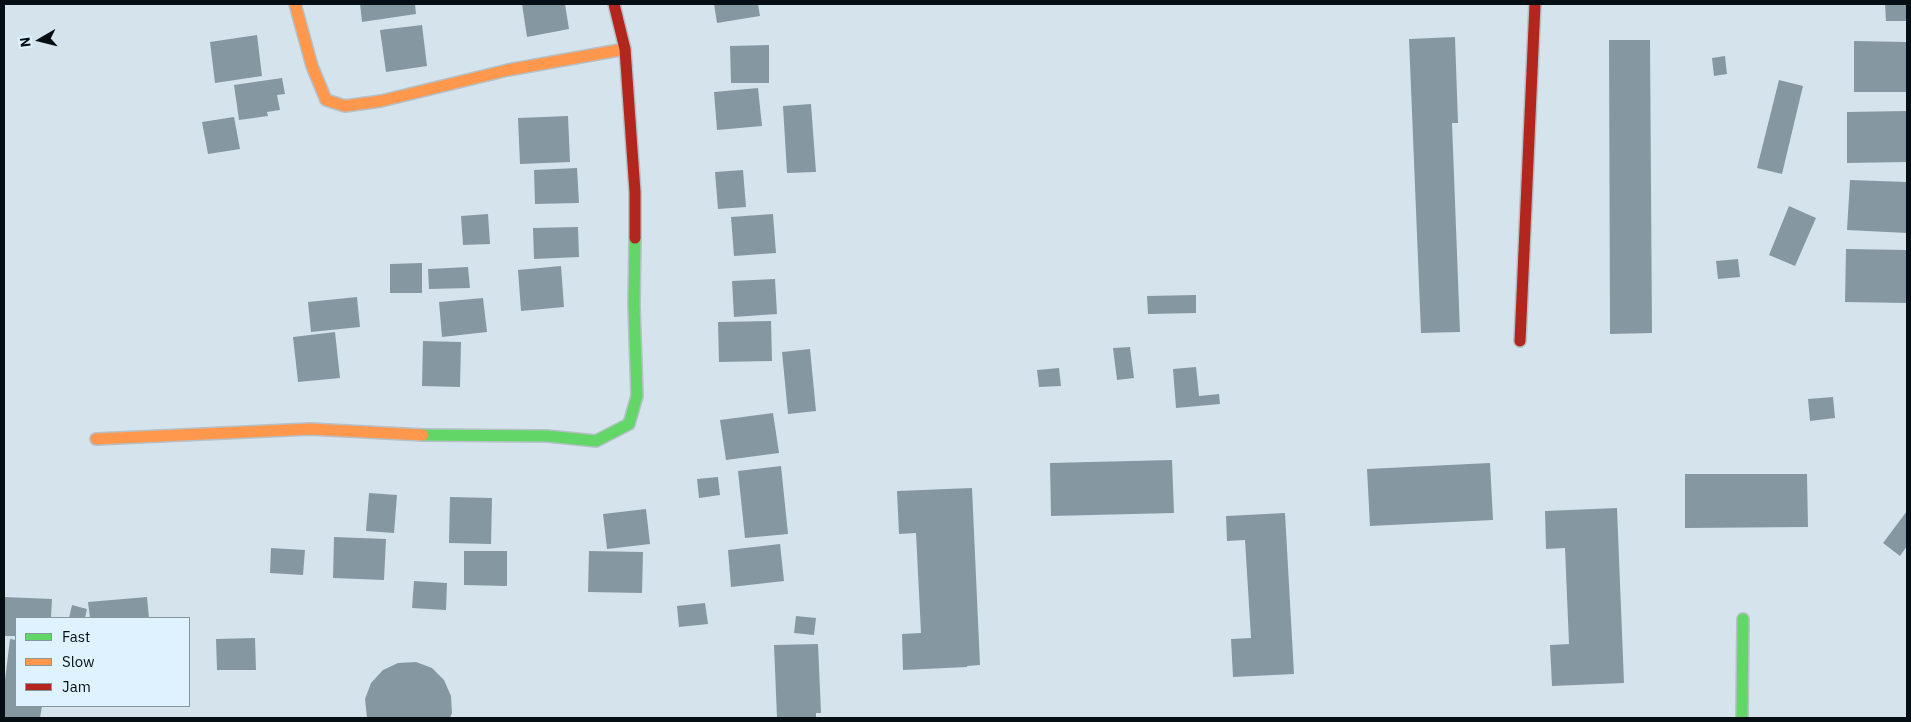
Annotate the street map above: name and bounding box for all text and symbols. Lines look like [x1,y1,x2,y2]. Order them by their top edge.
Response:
north arrow [15,15,65,65]
text: N [16,36,35,48]
legend [15,617,190,707]
text: Fast [62,627,90,646]
text: Slow [62,652,95,671]
text: Jam [62,677,91,696]

